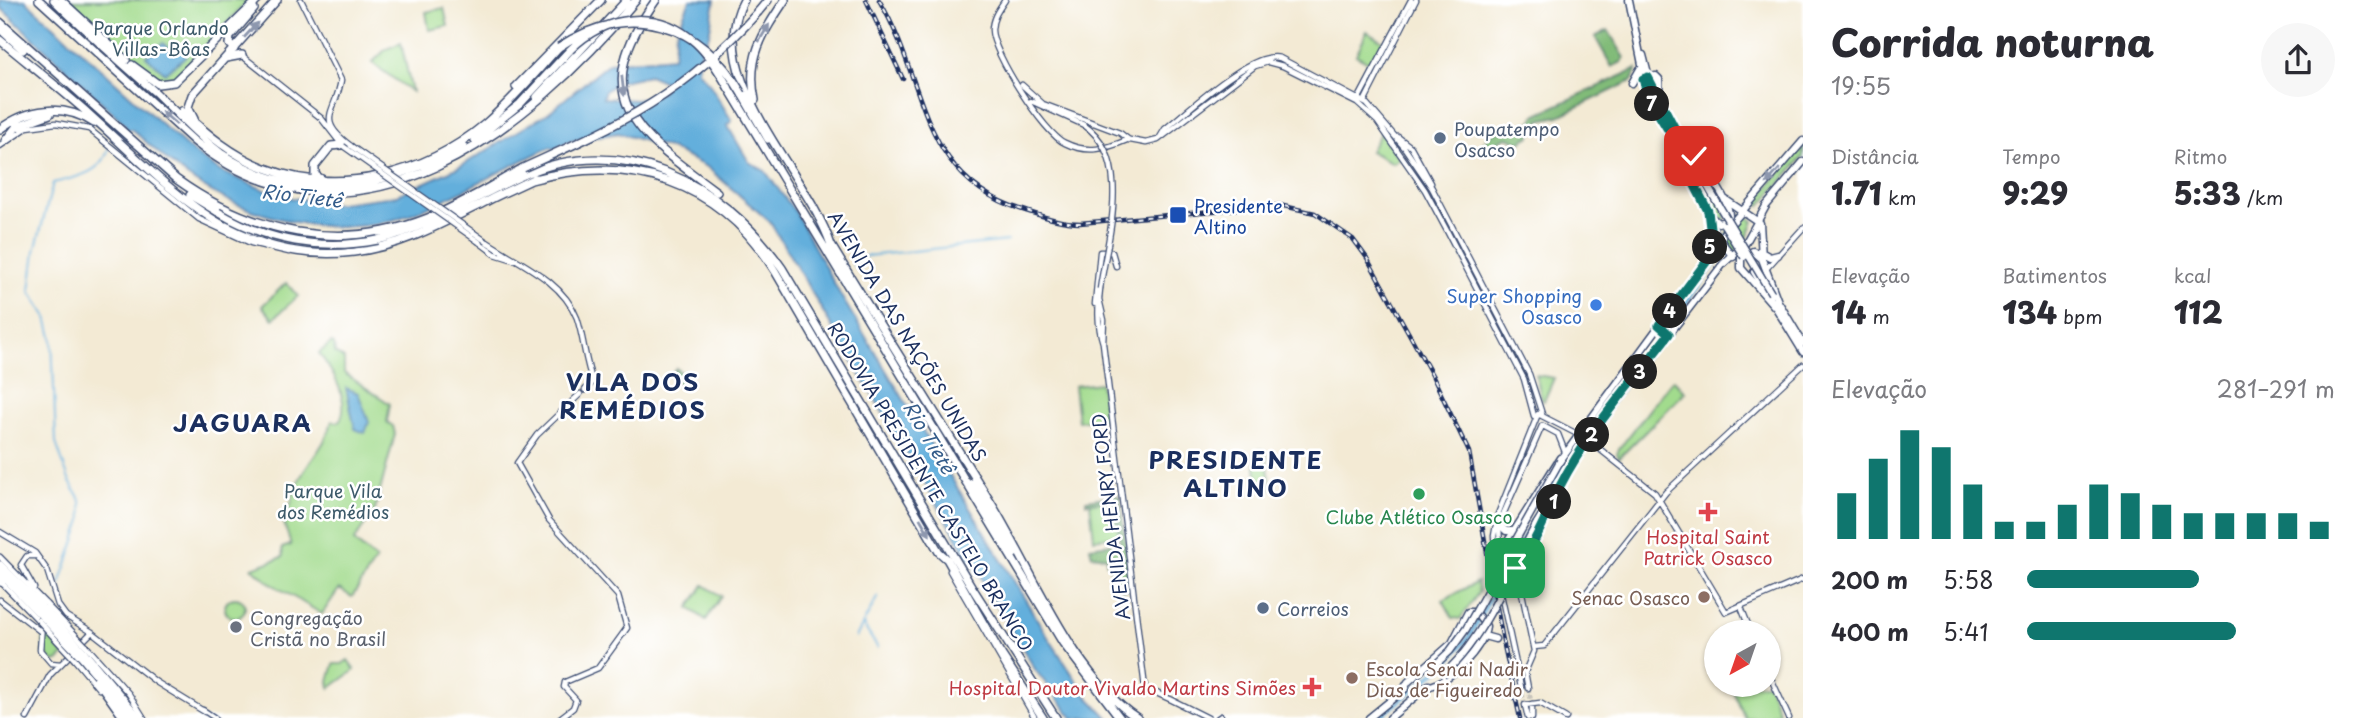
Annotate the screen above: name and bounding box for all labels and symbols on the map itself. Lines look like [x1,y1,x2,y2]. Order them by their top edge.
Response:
park label: Parque Orlando Villas-Bôas [93,14,229,62]
one-way arrow [243,21,259,39]
one-way arrow [758,24,770,43]
one-way arrow [618,75,629,97]
pin: 7 [1634,86,1670,122]
one-way arrow [161,111,178,127]
place label: Poupatempo Osacso [1454,115,1559,163]
pin [1664,126,1724,186]
marker: Poupatempo Osacso [1432,130,1448,146]
one-way arrow [1765,167,1781,185]
water label: Rio Tietê [260,176,346,214]
place label: Presidente Altino [1194,192,1283,240]
marker: Presidente Altino [1168,205,1188,225]
street label: AVENIDA DAS NAÇÕES UNIDAS [822,206,994,466]
pin: 5 [1692,230,1728,264]
place label: Super Shopping Osasco [1447,282,1582,330]
pin: 4 [1652,294,1688,328]
marker: Super Shopping Osasco [1588,297,1604,313]
street label: RODOVIA PRESIDENTE CASTELO BRANCO [822,316,1040,656]
pin: 3 [1622,354,1658,390]
district label: VILA DOS REMÉDIOS [559,363,707,427]
water label: Rio Tietê [897,395,964,481]
district label: JAGUARA [173,404,313,440]
street label: AVENIDA HENRY FORD [1084,412,1136,622]
pin: 2 [1574,418,1610,452]
district label: PRESIDENTE ALTINO [1149,441,1323,505]
park label: Parque Vila dos Remédios [277,477,389,525]
pin: 1 [1536,484,1572,520]
marker: Clube Atlético Osasco [1411,486,1427,502]
marker: Hospital Saint Patrick Osasco [1698,502,1718,522]
place label: Clube Atlético Osasco [1326,503,1512,530]
one-way arrow [919,518,931,537]
place label: Hospital Saint Patrick Osasco [1644,523,1772,571]
pin [1485,538,1545,598]
place label: Senac Osasco [1571,584,1690,611]
marker: Senac Osasco [1696,589,1712,605]
place label: Correios [1277,595,1349,622]
marker: Correios [1255,600,1271,616]
place label: Congregação Cristã no Brasil [250,604,386,652]
marker: Congregação Cristã no Brasil [228,619,244,635]
north arrow [1704,620,1782,696]
place label: Escola Senai Nadir Dias de Figueiredo [1366,655,1529,703]
marker: Escola Senai Nadir Dias de Figueiredo [1344,670,1360,686]
place label: Hospital Doutor Vivaldo Martins Simões [949,674,1296,701]
marker: Hospital Doutor Vivaldo Martins Simões [1302,677,1322,697]

